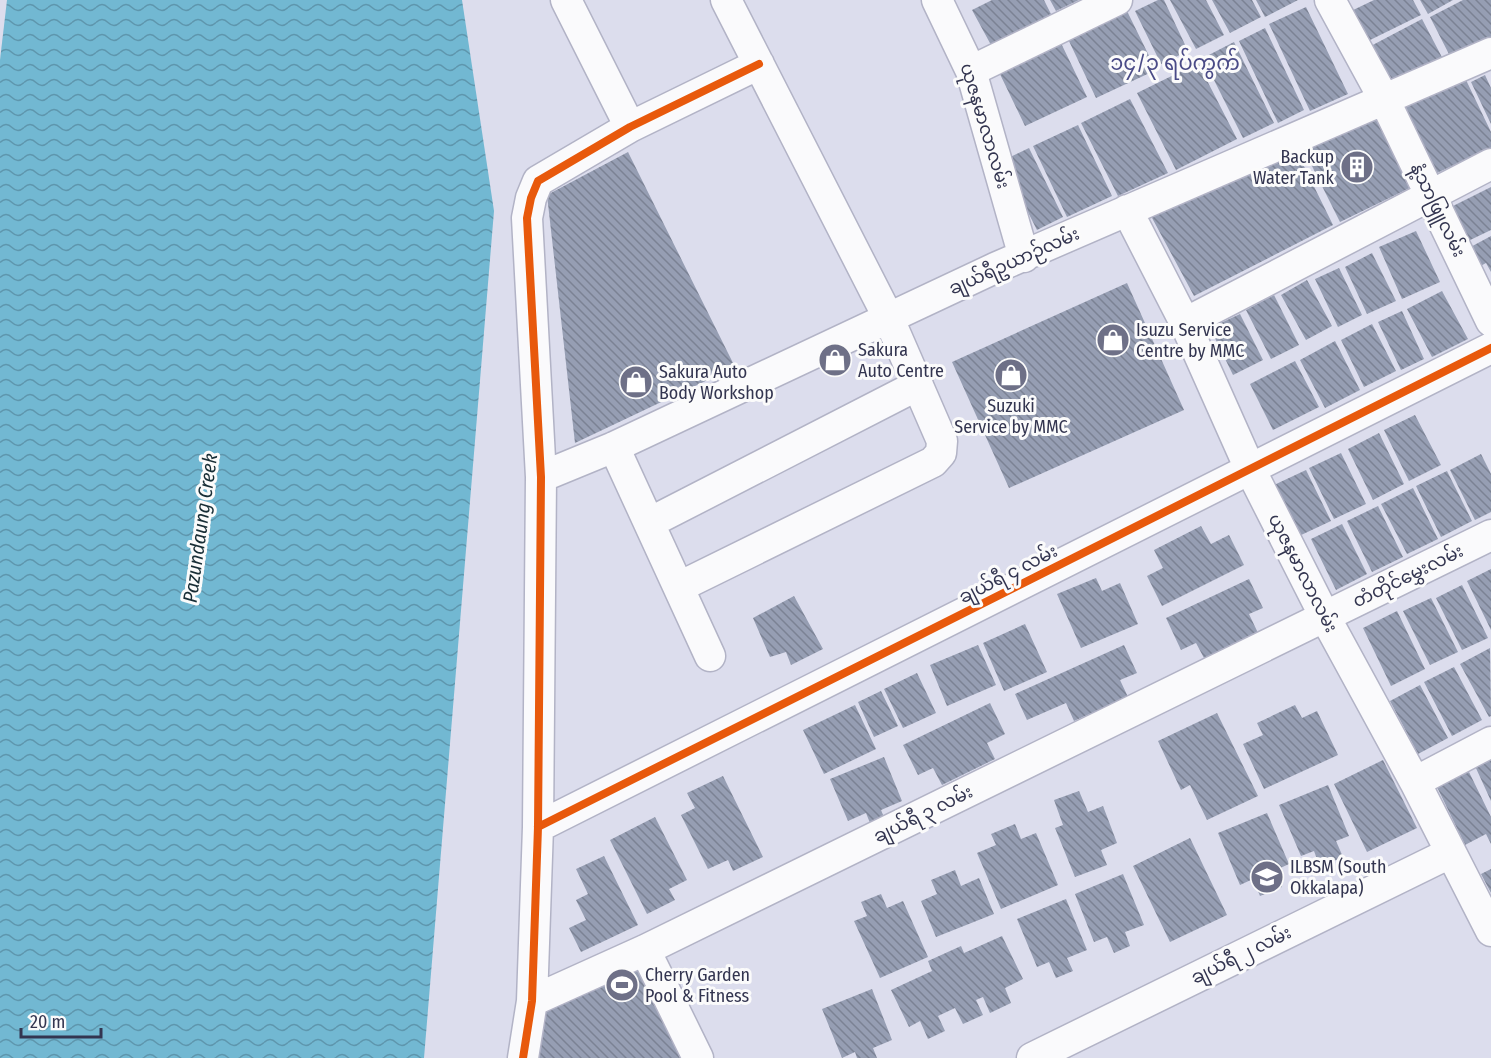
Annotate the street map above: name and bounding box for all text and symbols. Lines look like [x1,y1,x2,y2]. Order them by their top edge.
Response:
district label: ၁၄/၃ ရပ်ကွက် [1110,47,1240,80]
street label: ယုဇနမာလာလမ်း [952,60,1016,193]
place label: Backup Water Tank [1253,146,1335,189]
building icon: Backup Water Tank [1339,149,1375,185]
street label: နံ့သာဖြူလမ်း [1402,158,1472,262]
street label: ချယ်ရီဥယာဉ်လမ်း [944,220,1084,303]
place label: Isuzu Service Centre by MMC [1136,319,1244,362]
shop icon: Isuzu Service Centre by MMC [1095,322,1131,358]
place label: Sakura Auto Centre [858,339,944,382]
shop icon: Sakura Auto Centre [817,342,853,378]
shop icon: Suzuki Service by MMC [993,357,1029,393]
place label: Sakura Auto Body Workshop [659,361,774,404]
shop icon: Sakura Auto Body Workshop [618,364,654,400]
place label: Suzuki Service by MMC [954,395,1068,438]
water label: Pazundaung Creek [178,452,222,604]
street label: ယုဇနမာလာလမ်း [1260,509,1344,638]
street label: ချယ်ရီ ၄ လမ်း [954,537,1063,612]
street label: တံတိုင်မွှေးလမ်း [1348,537,1469,616]
street label: ချယ်ရီ ၃ လမ်း [868,778,978,851]
place label: ILBSM (South Okkalapa) [1290,856,1386,899]
school or university icon: ILBSM (South Okkalapa) [1249,859,1285,895]
street label: ချယ်ရီ ၂ လမ်း [1186,919,1296,992]
place label: Cherry Garden Pool & Fitness [645,964,750,1007]
sports icon: Cherry Garden Pool & Fitness [604,967,640,1003]
scale bar [21,1001,100,1039]
text: 20 m [30,1011,65,1033]

